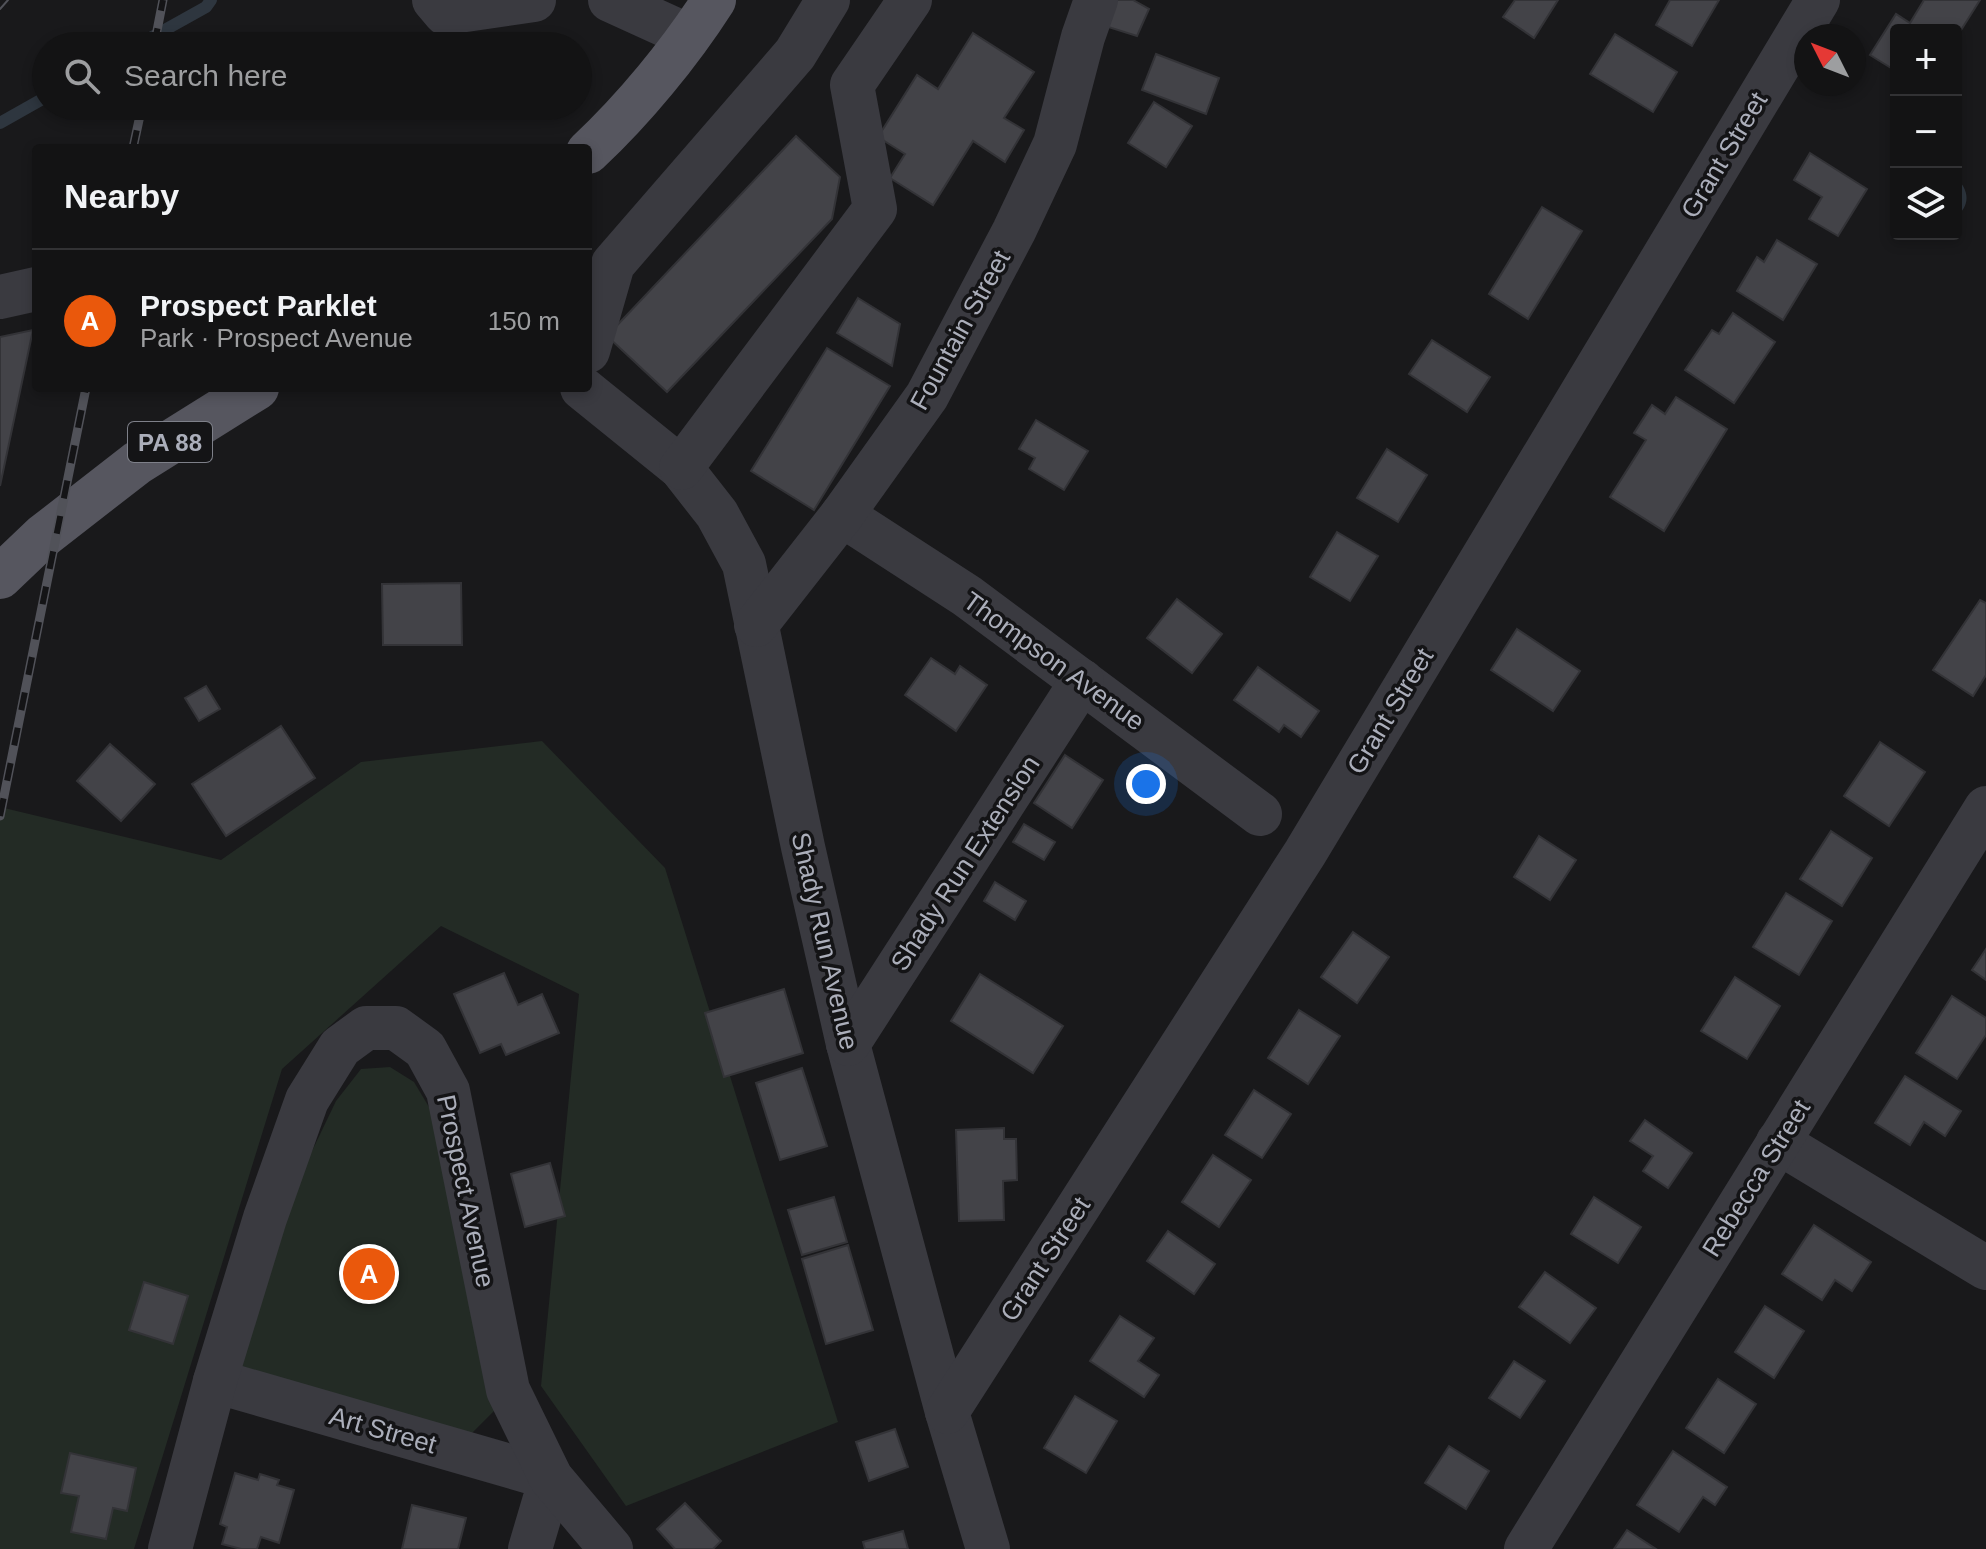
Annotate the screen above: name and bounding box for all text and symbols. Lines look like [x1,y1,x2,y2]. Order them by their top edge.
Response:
north arrow [1794,24,1866,96]
map controls [1890,24,1962,240]
button: + [1890,24,1962,96]
search box [32,32,592,120]
icon: search [60,54,104,98]
text: Search here [124,59,287,92]
street label: Grant Street [1675,86,1774,223]
button: − [1890,96,1962,168]
button: layers [1890,168,1962,240]
text: Nearby [64,177,179,215]
street label: Fountain Street [904,244,1017,415]
text: Prospect Parklet [140,289,377,322]
text: A [81,306,99,336]
text: 150 m [488,306,560,336]
text: Park · Prospect Avenue [140,323,413,353]
road number: PA 88 [128,422,212,462]
street label: Thompson Avenue [958,585,1150,737]
street label: Grant Street [1341,642,1440,779]
street label: Shady Run Extension [884,750,1046,976]
your location [1126,764,1166,804]
street label: Shady Run Avenue [785,829,865,1053]
street label: Prospect Avenue [431,1092,501,1290]
street label: Rebecca Street [1696,1093,1817,1262]
street label: Grant Street [994,1191,1097,1327]
pin: A [343,1244,395,1304]
street label: Art Street [326,1400,441,1460]

